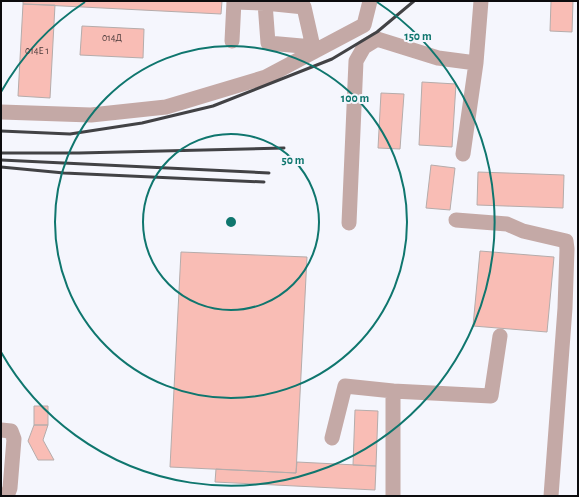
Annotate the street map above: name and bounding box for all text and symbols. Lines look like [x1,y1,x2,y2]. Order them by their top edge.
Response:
text: 150 m [404,30,432,42]
house number: 014Д [102,33,123,43]
house number: 014Е 1 [25,46,49,56]
text: 100 m [341,92,369,104]
text: 50 m [282,154,305,166]
centre of rings [224,215,238,229]

